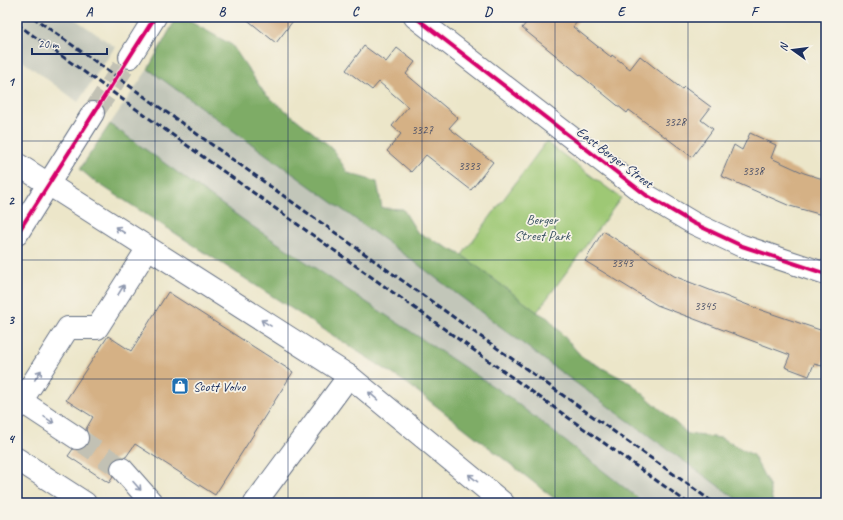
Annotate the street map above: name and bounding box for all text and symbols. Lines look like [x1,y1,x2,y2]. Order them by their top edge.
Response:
text: A [86,4,94,20]
text: B [219,4,227,20]
text: C [352,4,360,20]
text: D [484,4,493,20]
text: E [618,4,627,20]
text: F [751,4,760,20]
scale bar [32,30,107,56]
north arrow [773,30,813,70]
text: 20 m [38,36,60,52]
text: N [776,40,791,53]
text: 1 [8,74,16,90]
house number: 3328 [664,114,687,130]
house number: 3327 [411,122,433,138]
street label: East Berger Street [573,123,657,192]
house number: 3333 [458,158,481,174]
house number: 3338 [742,163,765,179]
text: 2 [8,193,15,209]
park label: Berger Street Park [514,211,571,244]
one-way arrow [114,226,126,234]
house number: 3343 [611,255,634,271]
one-way arrow [117,285,125,296]
house number: 3345 [694,298,716,314]
text: 3 [8,312,15,328]
one-way arrow [260,318,271,327]
one-way arrow [34,370,42,381]
shop icon: Scott Volvo [170,376,190,396]
place label: Scott Volvo [193,378,246,395]
one-way arrow [367,391,378,400]
one-way arrow [43,416,54,424]
text: 4 [8,431,16,447]
one-way arrow [468,474,478,483]
one-way arrow [132,481,142,491]

